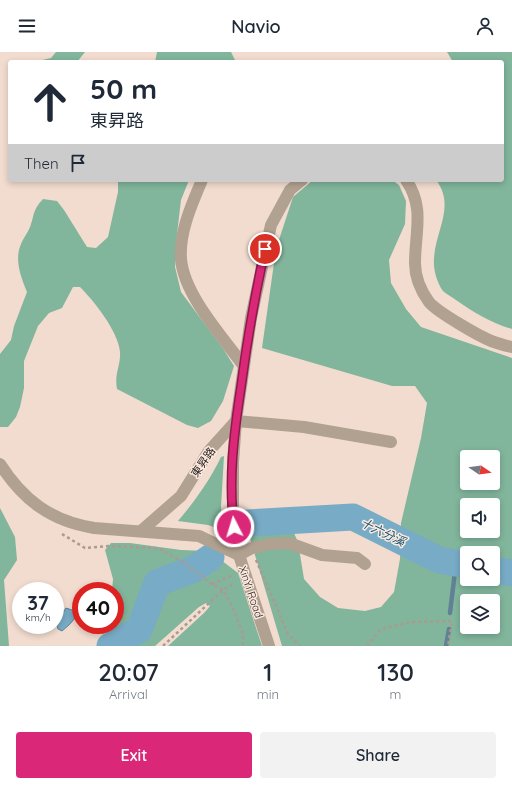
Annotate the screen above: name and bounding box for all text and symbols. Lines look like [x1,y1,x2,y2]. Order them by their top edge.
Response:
icon: menu [16,15,38,37]
text: Navio [231,15,281,38]
icon: person [474,15,496,37]
text: 50 m [90,71,157,106]
icon: ahead [24,76,76,128]
text: 東昇路 [90,109,144,132]
icon: arrive [67,152,89,174]
text: Then [24,154,59,173]
pin [248,232,282,266]
icon: arrive [254,238,276,260]
street label: 東昇路 [188,444,218,480]
north arrow [460,450,500,490]
map controls [460,450,500,634]
button: sound [460,498,500,538]
position arrow [213,506,255,548]
water label: 十六分溪 [358,515,410,550]
button: search [460,546,500,586]
street label: XinYi Road [236,564,266,620]
speed limit sign: 40 [72,582,124,634]
text: 37 [27,590,49,615]
button: layers [460,594,500,634]
text: km/h [25,611,51,624]
text: 20:07 [98,657,159,687]
text: 1 [263,657,273,687]
text: 130 [377,657,414,687]
text: Arrival [109,686,148,702]
text: min [257,686,279,702]
text: m [390,686,401,702]
button: Exit [16,732,252,778]
button: Share [260,732,496,778]

